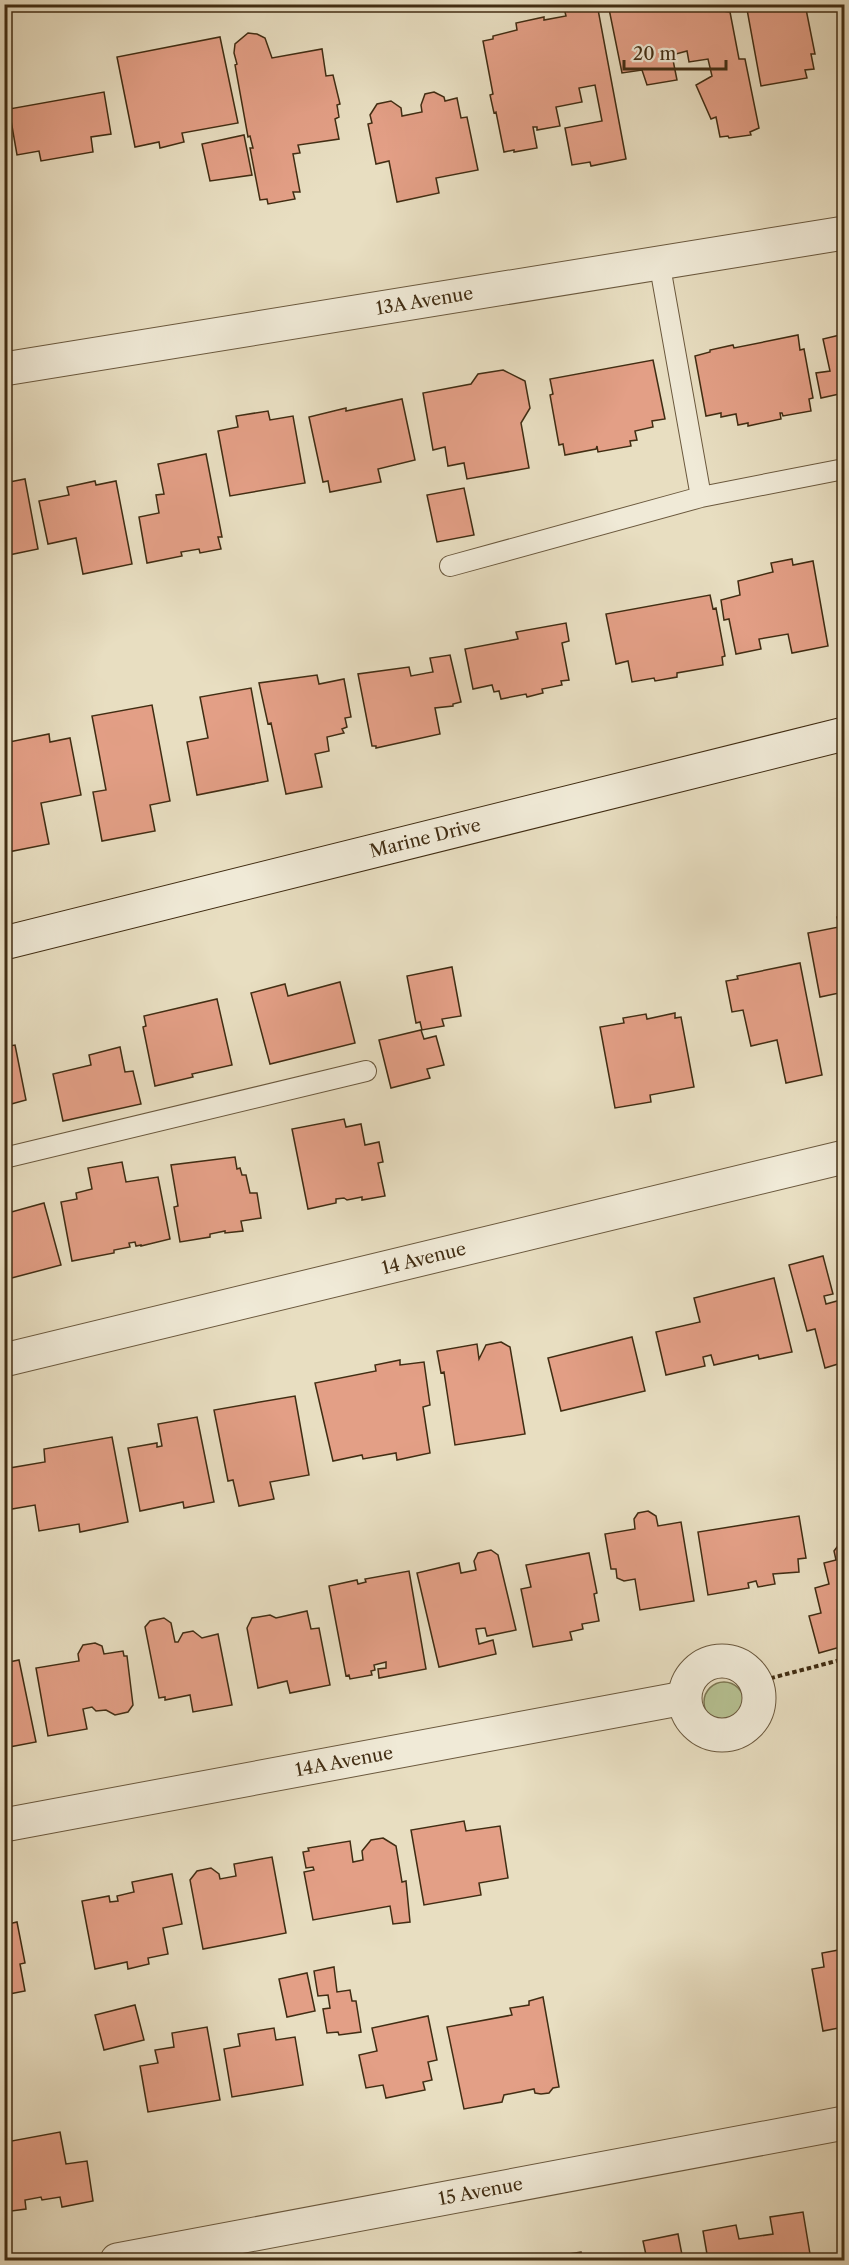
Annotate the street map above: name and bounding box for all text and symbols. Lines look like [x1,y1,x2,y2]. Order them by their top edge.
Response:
scale bar [624,33,726,71]
text: 20 m [633,43,677,65]
street label: 13A Avenue [374,282,475,320]
street label: Marine Drive [367,814,483,863]
street label: 14 Avenue [379,1238,468,1279]
street label: 14A Avenue [293,1742,395,1781]
street label: 15 Avenue [437,2173,525,2210]

